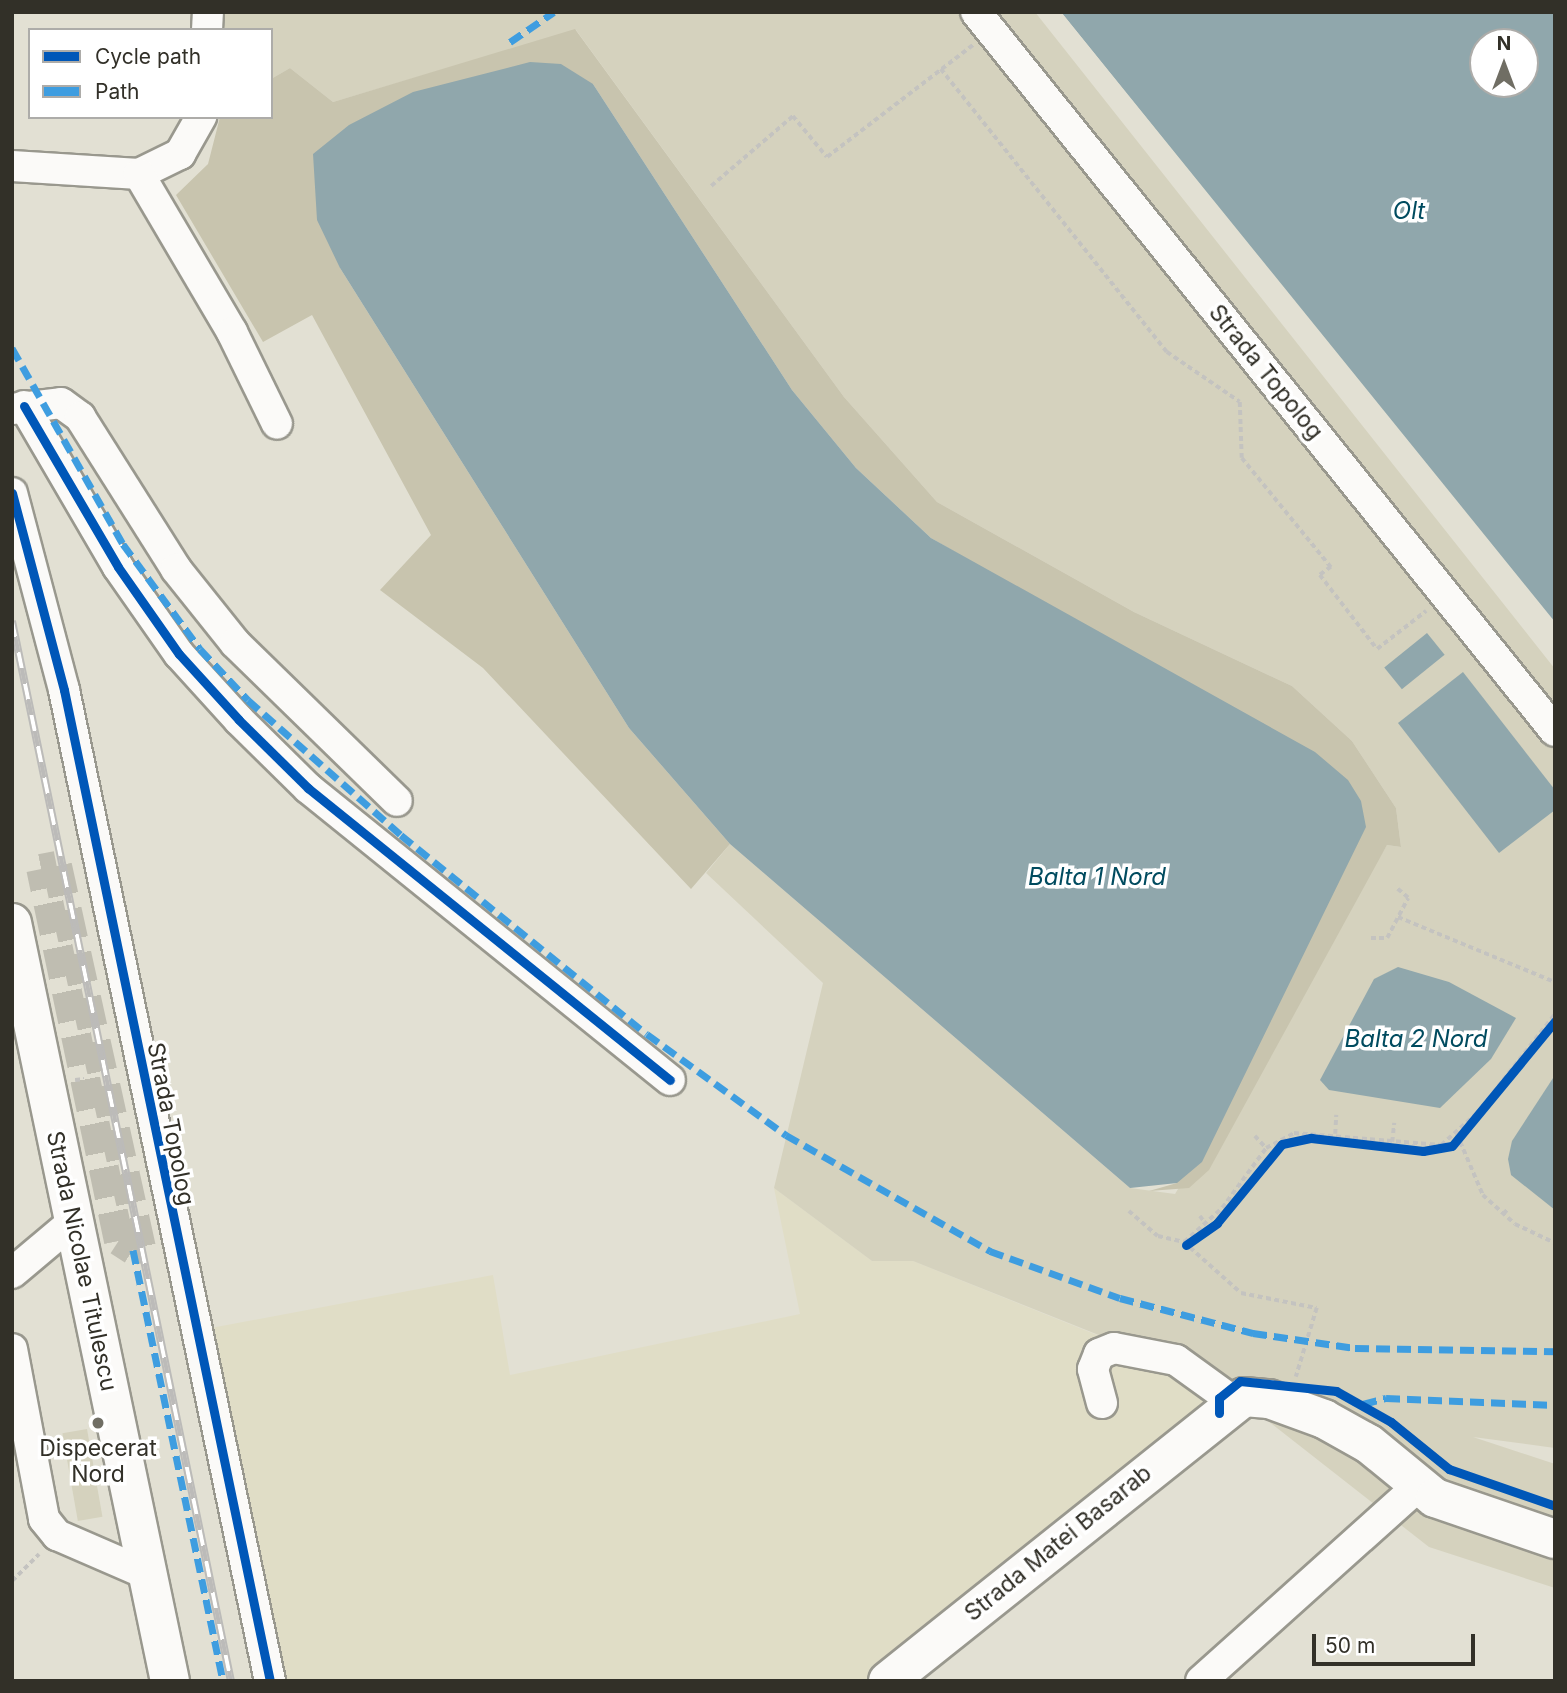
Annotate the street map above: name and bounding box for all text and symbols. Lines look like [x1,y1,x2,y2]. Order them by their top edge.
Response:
legend [28,28,273,119]
north arrow [1469,28,1539,98]
text: N [1497,32,1511,55]
text: Cycle path [95,44,201,69]
text: Path [95,79,140,104]
water label: Olt [1393,197,1425,225]
street label: Strada Topolog [1203,299,1329,445]
water label: Balta 1 Nord [1028,863,1166,891]
water label: Balta 2 Nord [1345,1025,1487,1053]
street label: Strada Topolog [142,1040,200,1208]
street label: Strada Nicolae Titulescu [41,1129,123,1393]
marker: Dispecerat Nord [90,1415,106,1431]
place label: Dispecerat Nord [39,1434,157,1488]
street label: Strada Matei Basarab [959,1459,1157,1627]
scale bar [1315,1620,1478,1664]
text: 50 m [1325,1633,1375,1658]

